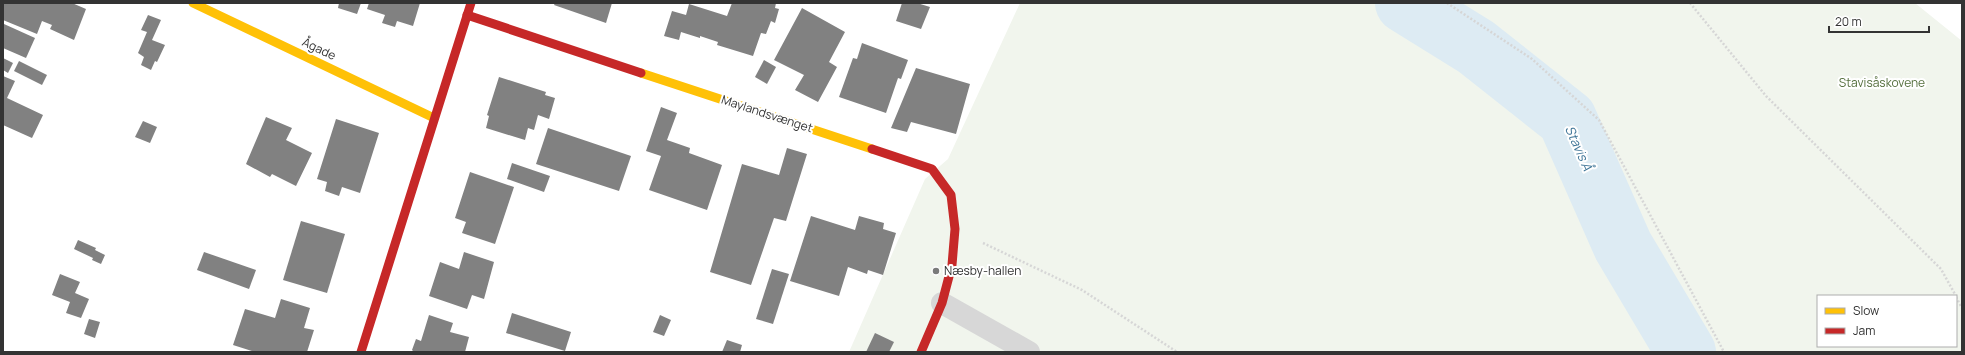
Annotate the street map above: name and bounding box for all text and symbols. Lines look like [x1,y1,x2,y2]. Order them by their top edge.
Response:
scale bar [1829,8,1929,34]
text: 20 m [1835,13,1862,30]
street label: Ågade [300,33,339,64]
park label: Stavisåskovene [1839,74,1925,91]
street label: Maylandsvænget [719,91,815,136]
water label: Stavis Å [1561,123,1597,174]
place label: Næsby-hallen [944,262,1021,279]
marker: Næsby-hallen [931,266,941,276]
legend [1817,295,1957,347]
text: Slow [1853,302,1879,319]
text: Jam [1853,322,1875,339]

